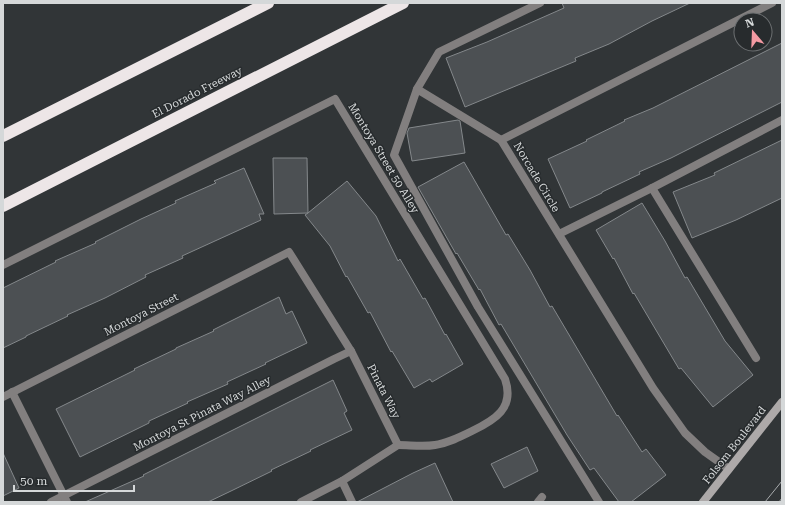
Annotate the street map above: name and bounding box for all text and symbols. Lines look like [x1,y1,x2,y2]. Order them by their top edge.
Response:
north arrow [733,12,773,52]
text: N [744,15,757,31]
street label: El Dorado Freeway [150,64,245,121]
street label: Montoya Street 50 Alley [345,101,422,216]
street label: Norcade Circle [511,140,563,215]
street label: Montoya Street [102,290,180,339]
street label: Pinata Way [364,362,403,421]
street label: Montoya St Pinata Way Alley [131,373,274,454]
street label: Folsom Boulevard [700,404,769,487]
scale bar [14,467,134,493]
text: 50 m [20,474,47,488]

